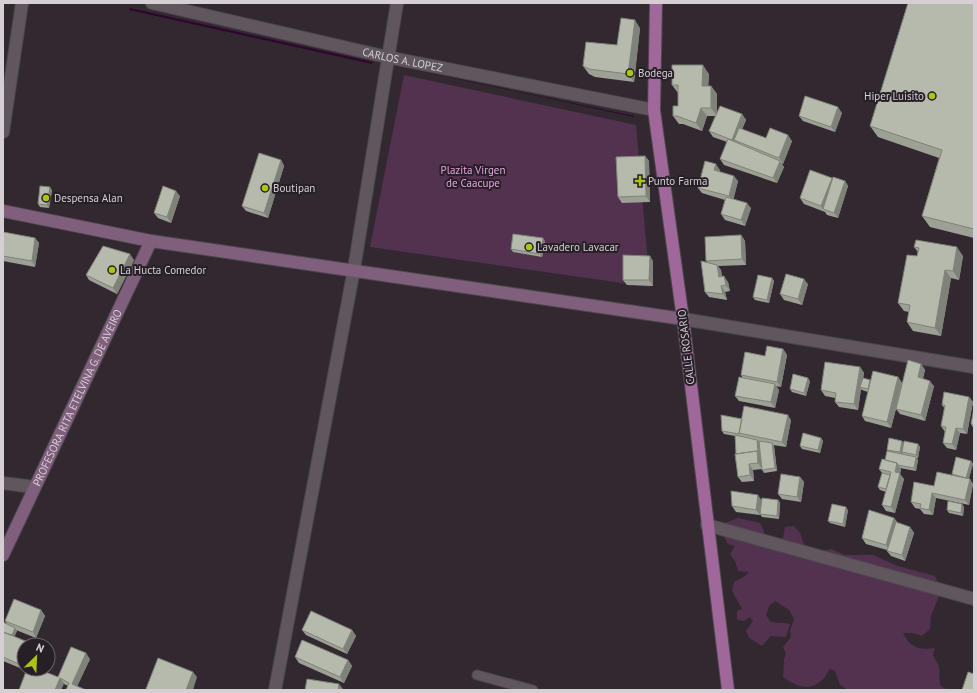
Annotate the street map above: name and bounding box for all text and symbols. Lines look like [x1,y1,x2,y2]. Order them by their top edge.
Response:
street label: CARLOS A. LOPEZ [361,45,444,75]
place label: Bodega [638,66,673,80]
marker: Bodega [625,68,635,78]
place label: Hiper Luisito [864,89,924,103]
marker: Hiper Luisito [927,91,937,101]
park label: Plazita Virgen de Caacupe [441,163,505,190]
place label: Punto Farma [648,174,707,188]
marker: Punto Farma [635,176,645,186]
place label: Boutipan [273,181,315,195]
marker: Boutipan [260,183,270,193]
place label: Despensa Alan [54,191,123,205]
marker: Despensa Alan [41,193,51,203]
place label: Lavadero Lavacar [537,240,619,254]
marker: Lavadero Lavacar [524,242,534,252]
place label: La Hucta Comedor [120,263,206,277]
marker: La Hucta Comedor [107,265,117,275]
street label: PROFESORA RITA ETELVINA G. DE AVEIRO [30,307,125,488]
street label: CALLE ROSARIO [674,309,698,385]
north arrow [16,637,56,677]
text: N [34,640,46,656]

